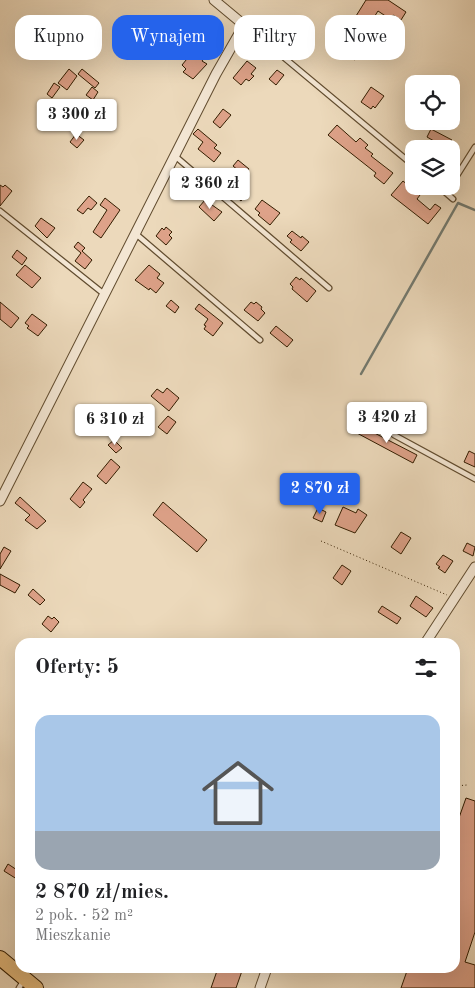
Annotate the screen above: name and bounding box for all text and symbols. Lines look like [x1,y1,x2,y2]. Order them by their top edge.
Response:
chip: Kupno [15,15,102,60]
chip: Wynajem [112,15,224,60]
chip: Filtry [234,15,315,60]
chip: Nowe [325,15,405,60]
map controls [405,75,460,195]
button: locate [405,75,460,130]
pin: 3 300 zł [25,98,129,141]
text: 3 300 zł [48,107,106,123]
button: layers [405,140,460,195]
pin: 2 360 zł [158,168,262,210]
text: 2 360 zł [181,176,239,192]
pin: 3 420 zł [335,402,439,444]
pin: 6 310 zł [63,404,167,446]
text: 3 420 zł [358,410,416,426]
text: 6 310 zł [86,412,144,428]
pin: 2 870 zł [268,472,372,515]
text: 2 870 zł [291,481,349,497]
icon: filters [412,654,440,682]
text: Oferty: 5 [35,657,119,678]
icon: home [193,748,283,838]
text: 2 870 zł/mies. [35,882,169,903]
text: 2 pok. · 52 m² [35,908,133,924]
text: Mieszkanie [35,928,111,944]

